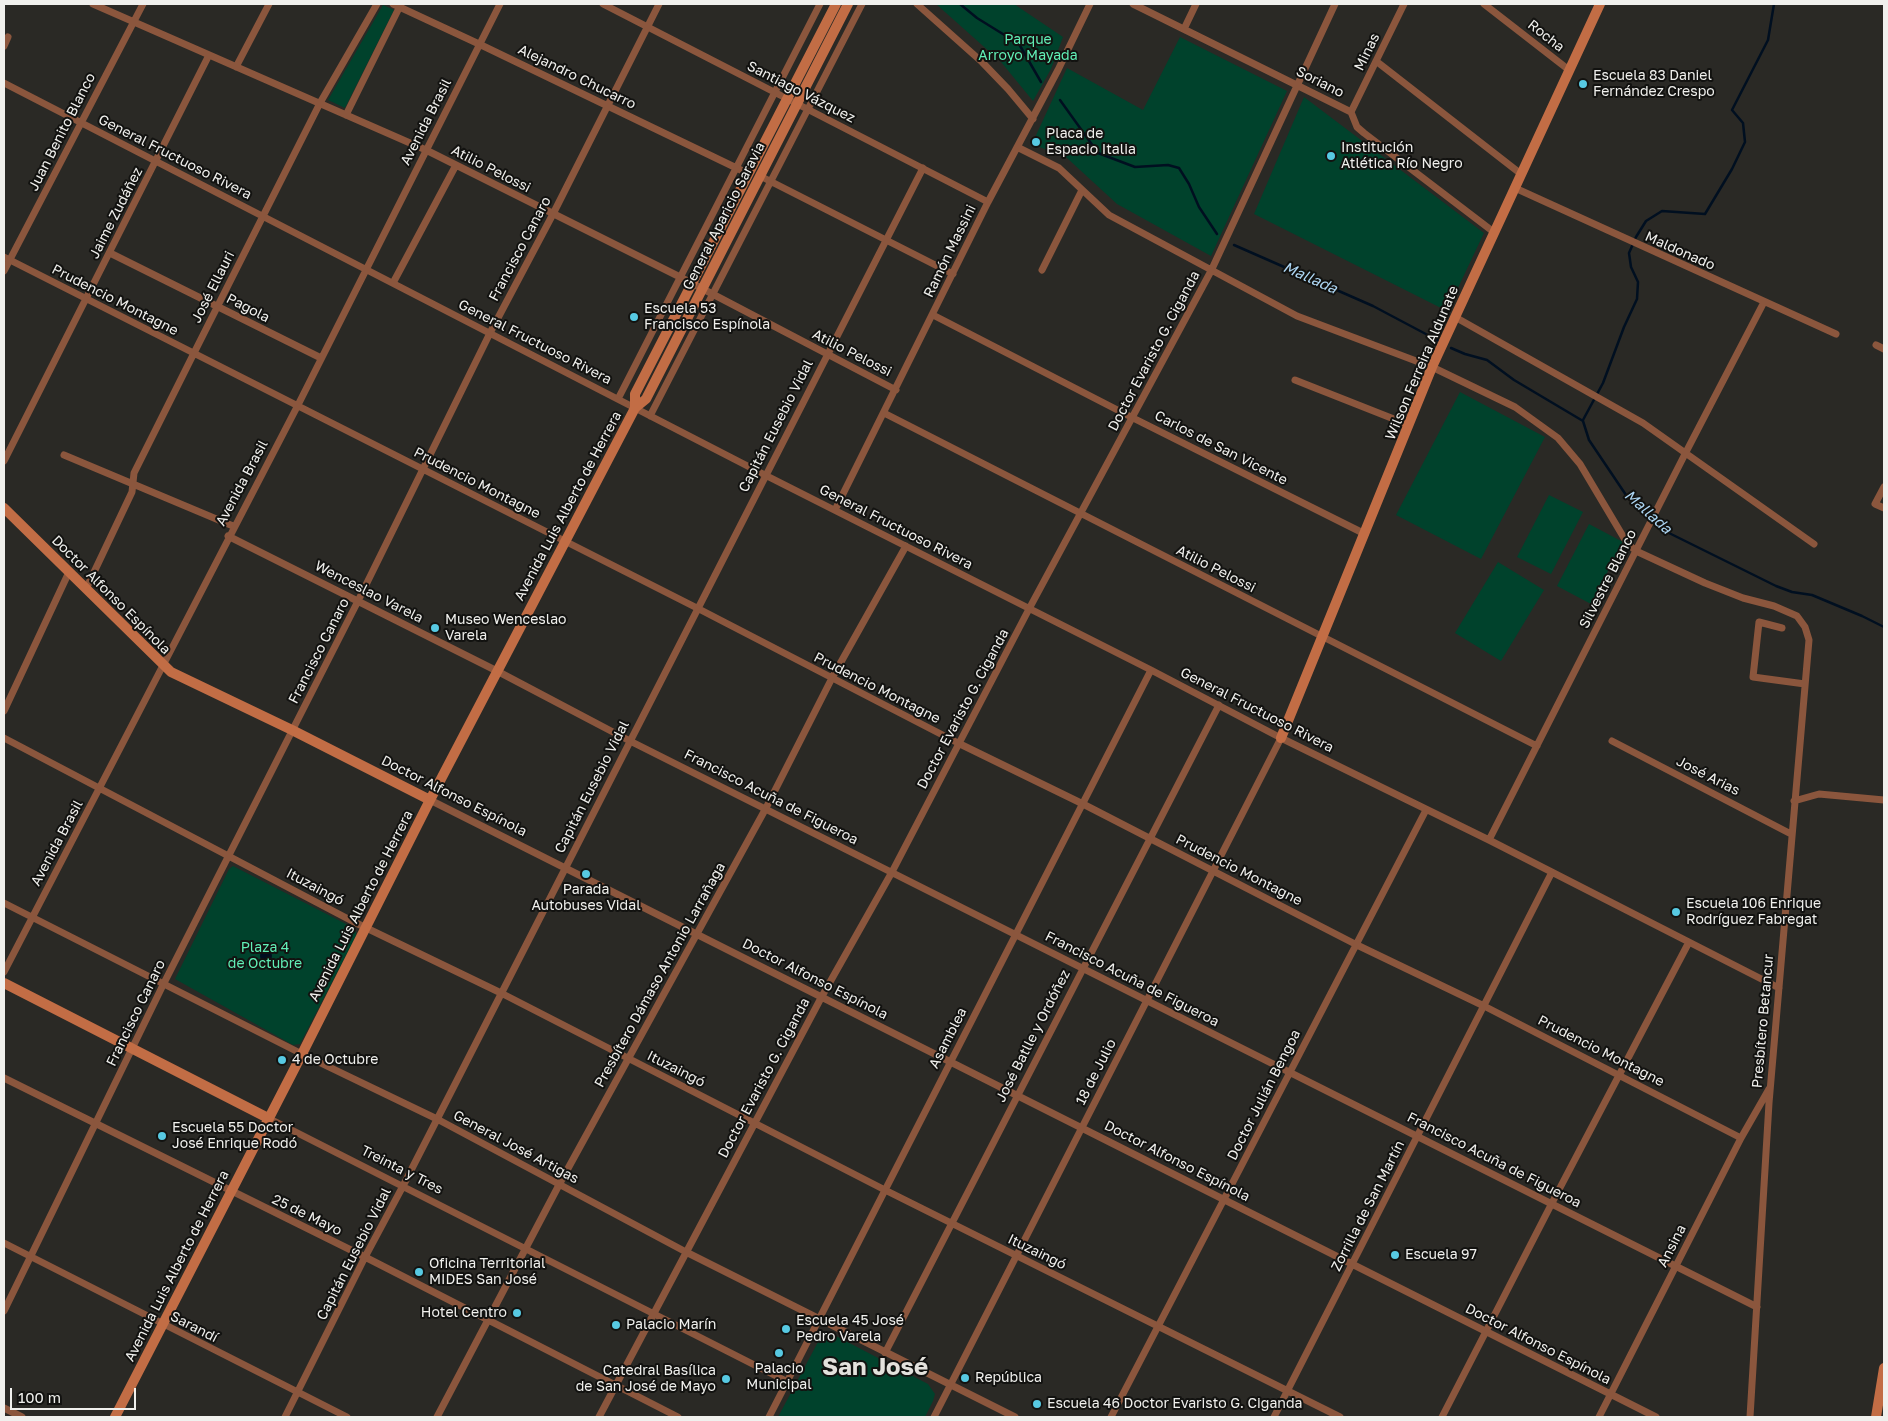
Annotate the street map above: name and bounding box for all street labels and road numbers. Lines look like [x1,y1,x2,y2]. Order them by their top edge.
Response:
street label: Rocha [1524,16,1568,56]
street label: Minas [1351,30,1383,74]
street label: Alejandro Chucarro [515,41,639,113]
street label: Santiago Vázquez [744,57,858,127]
street label: Soriano [1293,63,1347,101]
street label: Juan Benito Blanco [25,70,99,194]
street label: Avenida Brasil [397,76,455,168]
street label: General Fructuoso Rivera [96,111,254,203]
street label: General Aparicio Saravia [679,139,769,293]
street label: Atilio Pelossi [449,142,533,196]
street label: Jaime Zudáñez [86,164,146,262]
street label: Francisco Canaro [485,194,555,304]
street label: Ramón Massini [920,202,980,300]
street label: Maldonado [1642,228,1718,274]
street label: José Ellauri [188,248,238,326]
street label: Prudencio Montagne [49,261,181,339]
street label: Doctor Evaristo G. Ciganda [1105,268,1203,434]
street label: Wilson Ferreira Aldunate [1382,283,1462,443]
street label: Pagola [224,290,272,326]
street label: General Fructuoso Rivera [456,296,614,388]
street label: Atilio Pelossi [810,326,894,380]
street label: Capitán Eusebio Vidal [735,357,817,495]
street label: Carlos de San Vicente [1152,407,1290,489]
street label: Avenida Luis Alberto de Herrera [511,408,625,604]
street label: Avenida Brasil [212,437,272,529]
street label: Prudencio Montagne [411,444,543,522]
street label: General Fructuoso Rivera [817,481,975,573]
street label: Silvestre Blanco [1576,527,1640,631]
street label: Doctor Alfonso Espínola [48,532,174,658]
street label: Atilio Pelossi [1174,542,1258,596]
street label: Wenceslao Varela [312,557,426,627]
street label: Francisco Canaro [285,595,353,707]
street label: Doctor Evaristo G. Ciganda [914,626,1012,792]
street label: Prudencio Montagne [811,649,943,727]
street label: General Fructuoso Rivera [1178,664,1336,756]
street label: Capitán Eusebio Vidal [551,718,633,856]
street label: Francisco Acuña de Figueroa [681,746,861,848]
street label: Doctor Alfonso Espínola [378,752,530,840]
street label: José Arias [1673,753,1743,799]
street label: Avenida Brasil [27,797,87,889]
street label: Avenida Luis Alberto de Herrera [305,808,417,1004]
street label: Prudencio Montagne [1173,831,1305,909]
street label: Presbítero Dámaso Antonio Larrañaga [591,860,729,1090]
street label: Ituzaingó [283,865,347,909]
street label: Francisco Acuña de Figueroa [1042,928,1222,1030]
street label: Doctor Alfonso Espínola [739,935,891,1023]
street label: Presbítero Betancur [1749,953,1777,1089]
street label: Francisco Canaro [103,957,169,1069]
street label: José Batlle y Ordóñez [992,967,1074,1105]
street label: Doctor Evaristo G. Ciganda [715,995,813,1161]
street label: Asamblea [926,1005,970,1071]
street label: Prudencio Montagne [1535,1012,1667,1090]
street label: Doctor Julián Bengoa [1224,1027,1304,1163]
street label: 18 de Julio [1072,1036,1120,1108]
street label: Ituzaingó [644,1047,708,1091]
street label: General José Artigas [450,1107,582,1187]
street label: Francisco Acuña de Figueroa [1404,1109,1584,1211]
street label: Doctor Alfonso Espínola [1101,1117,1253,1205]
street label: Zorrilla de San Martín [1328,1138,1408,1274]
street label: Treinta y Tres [358,1142,446,1198]
street label: Avenida Luis Alberto de Herrera [121,1168,233,1364]
street label: Capitán Eusebio Vidal [313,1185,395,1323]
street label: 25 de Mayo [269,1191,345,1239]
street label: Ansina [1654,1222,1690,1270]
street label: Ituzaingó [1005,1231,1069,1273]
street label: Doctor Alfonso Espínola [1462,1300,1614,1388]
street label: Sarandí [167,1308,221,1346]

